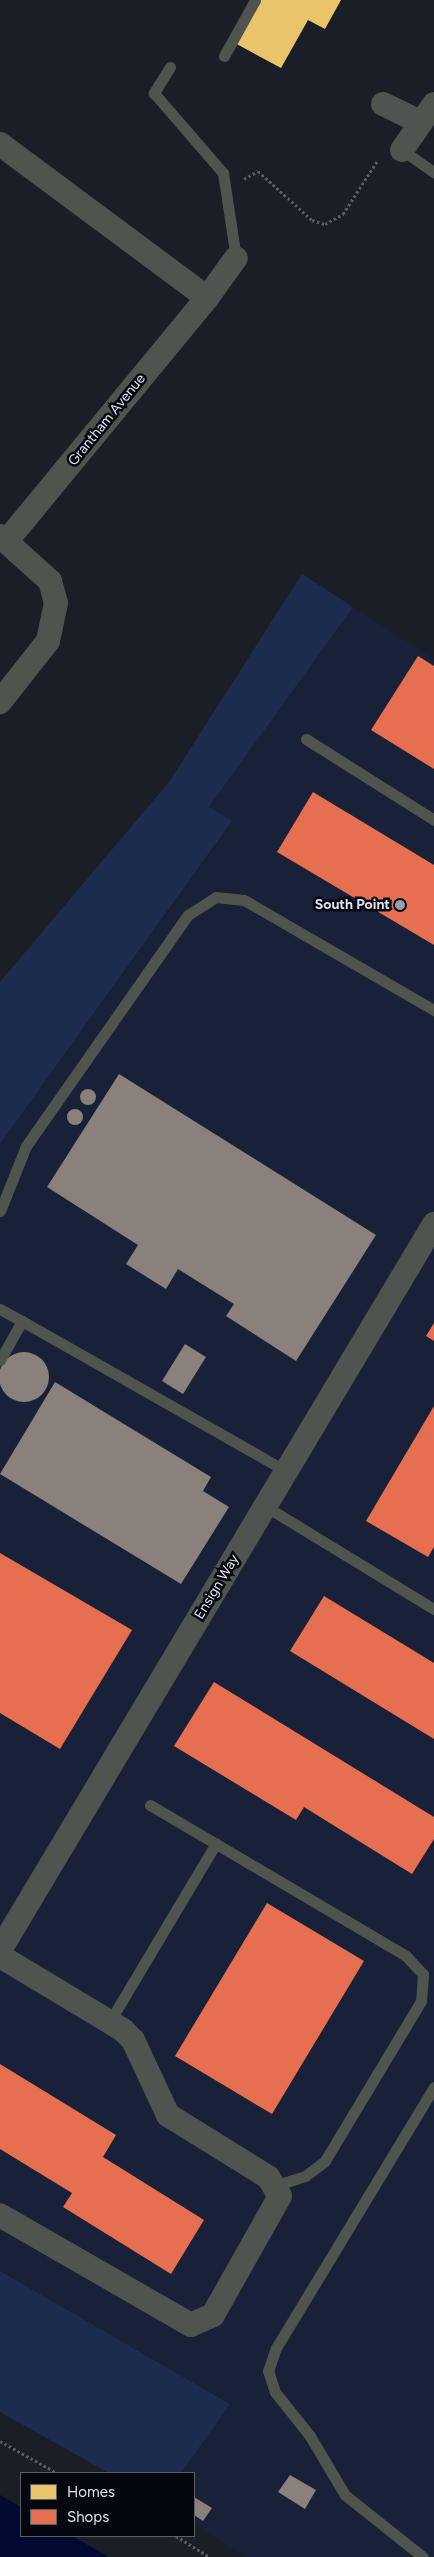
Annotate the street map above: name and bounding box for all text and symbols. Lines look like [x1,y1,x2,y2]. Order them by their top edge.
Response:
street label: Grantham Avenue [65,371,149,469]
place label: South Point [315,897,390,913]
marker: South Point [394,899,406,911]
street label: Ensign Way [191,1552,243,1622]
legend [20,2472,195,2537]
text: Homes [67,2483,115,2501]
text: Shops [67,2508,109,2526]

